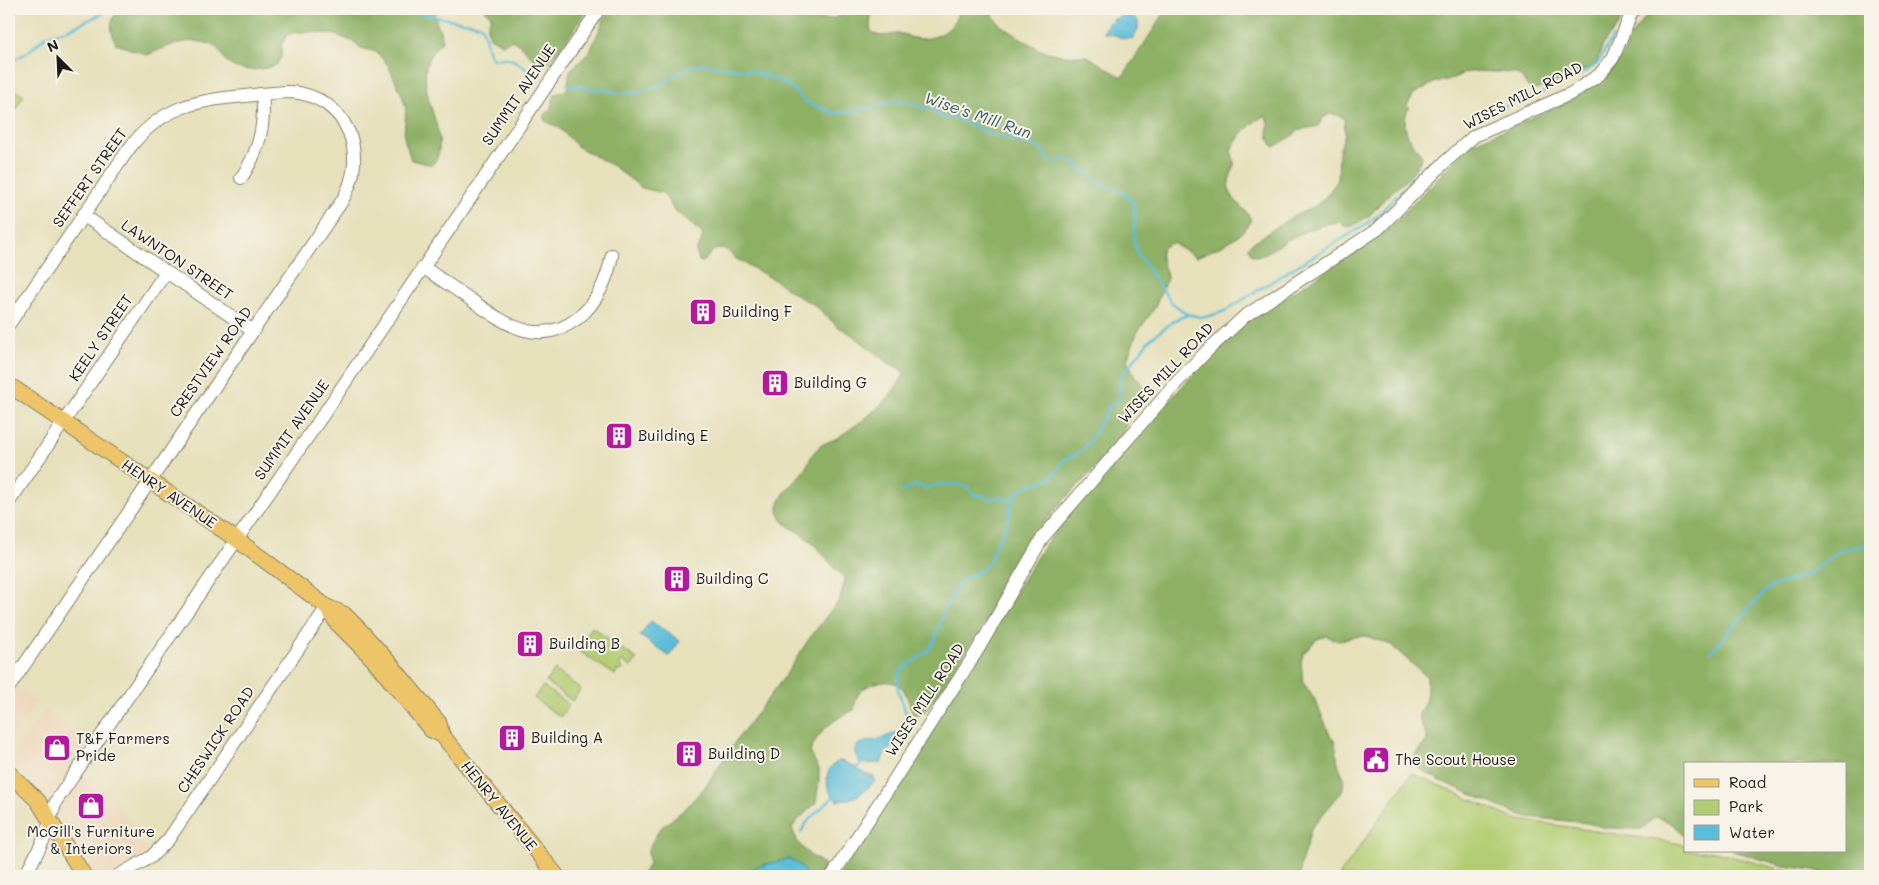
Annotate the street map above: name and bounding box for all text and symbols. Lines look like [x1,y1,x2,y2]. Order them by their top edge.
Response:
north arrow [32,32,82,82]
text: N [44,35,61,57]
street label: SUMMIT AVENUE [477,40,560,149]
street label: WISES MILL ROAD [1460,56,1586,134]
water label: Wise's Mill Run [922,86,1035,143]
street label: SEFFERT STREET [47,124,131,231]
street label: LAWNTON STREET [118,214,237,304]
street label: KEELY STREET [64,290,137,385]
building icon: Building F [688,297,718,327]
place label: Building F [722,301,792,321]
street label: CRESTVIEW ROAD [165,302,256,421]
street label: WISES MILL ROAD [1113,317,1217,427]
building icon: Building G [760,368,790,398]
place label: Building G [794,372,867,392]
street label: SUMMIT AVENUE [249,375,333,484]
building icon: Building E [604,421,634,451]
place label: Building E [638,425,709,445]
street label: HENRY AVENUE [118,454,221,533]
building icon: Building C [662,564,692,594]
place label: Building C [696,568,769,588]
building icon: Building B [515,629,545,659]
place label: Building B [549,633,620,653]
street label: WISES MILL ROAD [880,639,968,760]
street label: CHESWICK ROAD [172,682,258,797]
building icon: Building A [497,723,527,753]
place label: Building A [531,727,603,747]
place label: T&F Farmers Pride [76,728,170,765]
shop icon: T&F Farmers Pride [42,733,72,763]
building icon: Building D [674,739,704,769]
place label: Building D [708,743,780,763]
public building icon: The Scout House [1361,745,1391,775]
place label: The Scout House [1395,749,1516,769]
street label: HENRY AVENUE [457,756,543,855]
legend [1684,762,1846,852]
text: Road [1729,772,1766,792]
shop icon: McGill's Furniture & Interiors [76,791,106,821]
text: Park [1729,796,1763,816]
place label: McGill's Furniture & Interiors [27,821,155,858]
text: Water [1729,822,1775,842]

